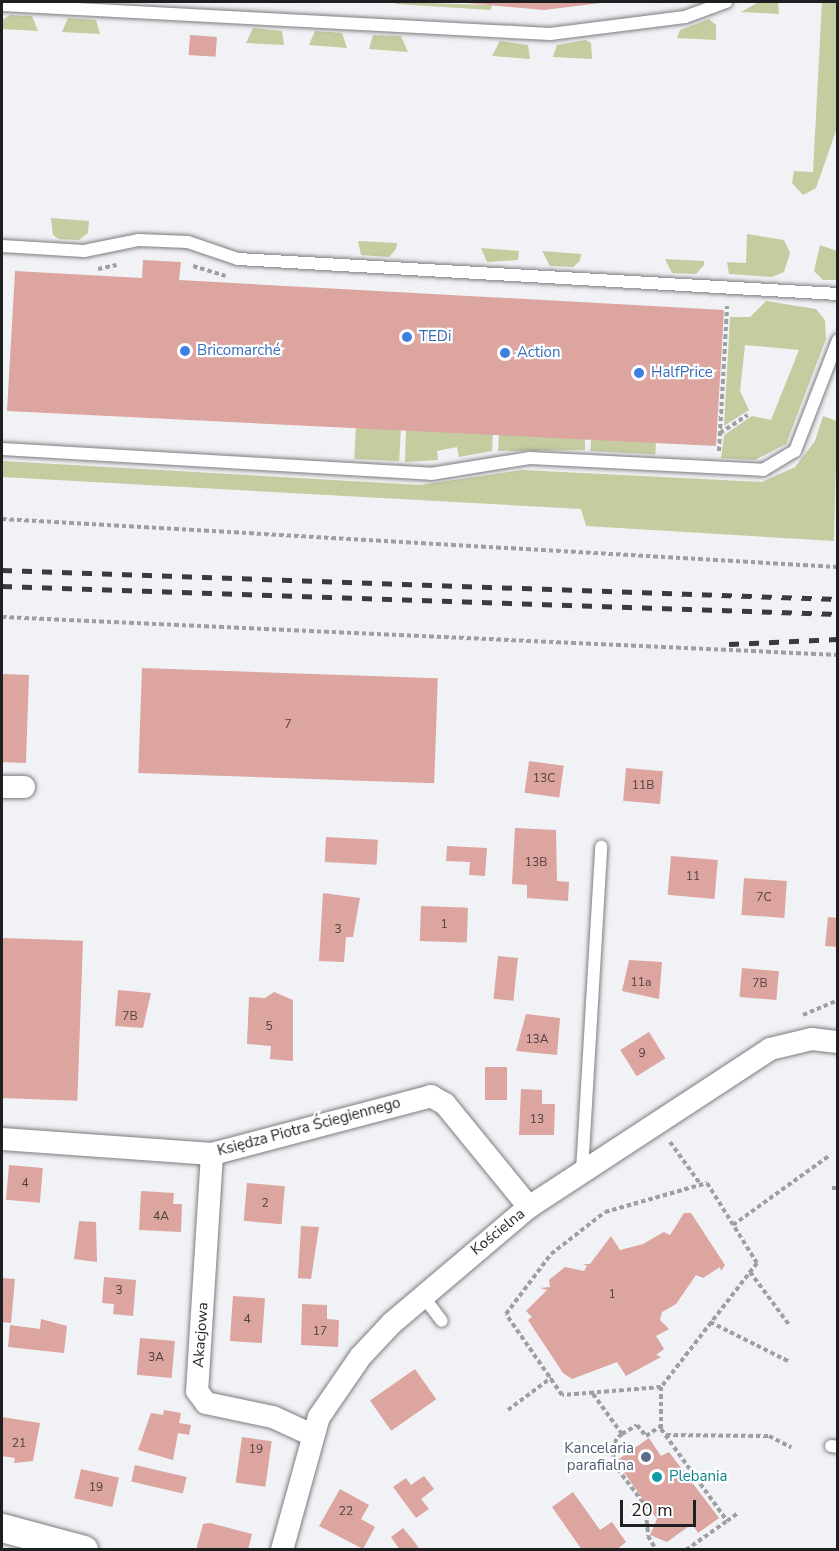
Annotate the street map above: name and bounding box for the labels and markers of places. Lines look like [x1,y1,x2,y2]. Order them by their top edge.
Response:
place label: TEDi [419,328,451,346]
marker: TEDi [400,330,414,344]
place label: Bricomarché [197,342,281,360]
marker: Bricomarché [178,344,192,358]
place label: Action [517,344,560,362]
marker: Action [498,346,512,360]
place label: HalfPrice [651,364,713,382]
marker: HalfPrice [632,366,646,380]
place label: Kancelaria parafialna [564,1439,634,1474]
marker: Kancelaria parafialna [639,1450,653,1464]
place label: Plebania [669,1468,727,1486]
marker: Plebania [650,1470,664,1484]

